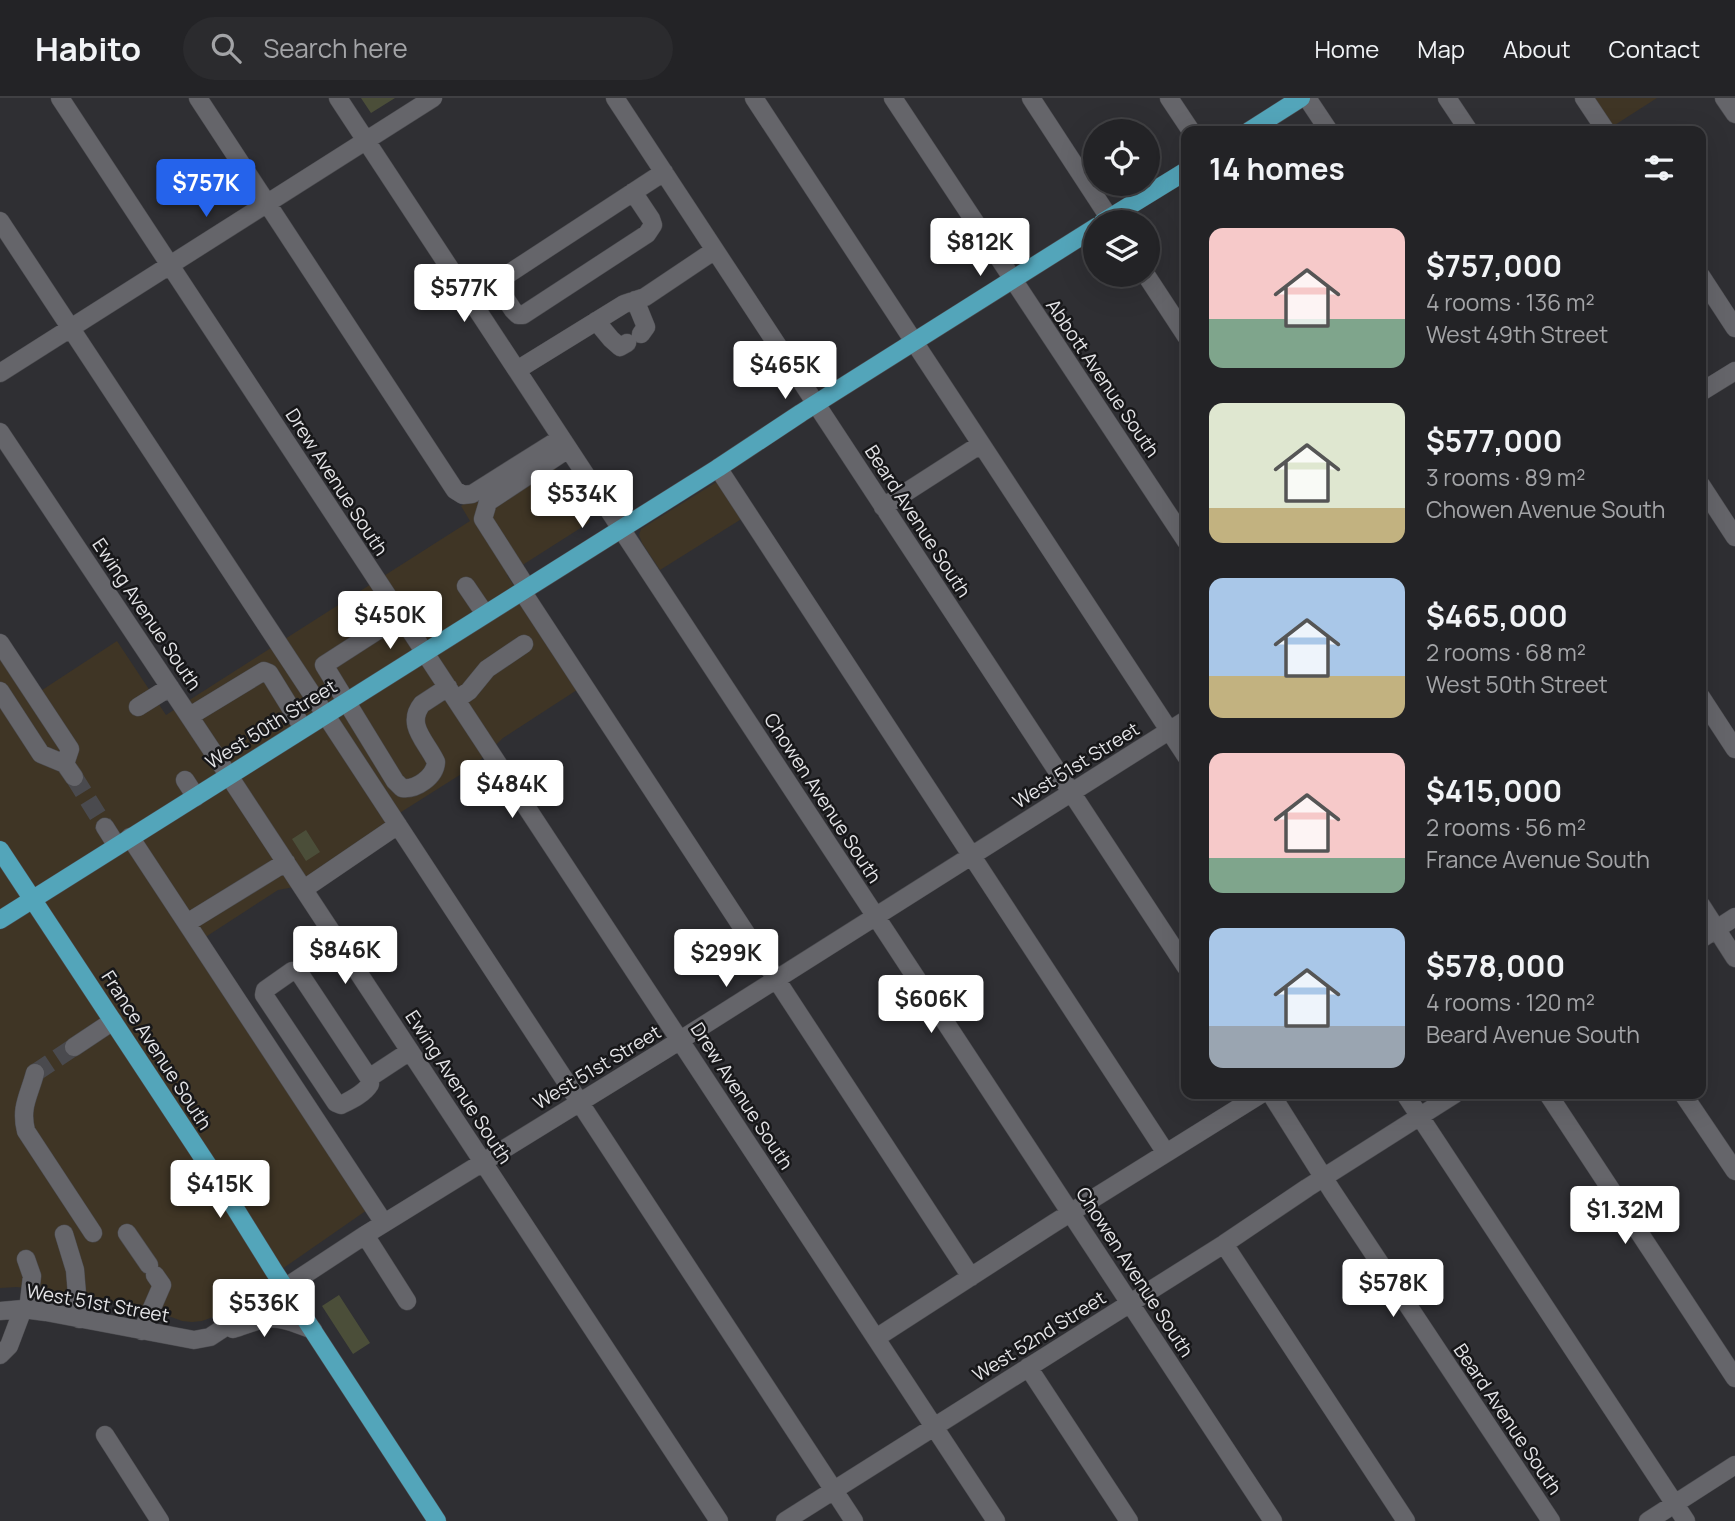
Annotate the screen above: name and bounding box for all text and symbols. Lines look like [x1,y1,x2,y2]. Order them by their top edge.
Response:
search box [183,17,673,80]
text: Habito [35,26,141,71]
icon: search [207,29,245,67]
text: Search here [263,30,408,66]
text: Home [1314,32,1379,65]
text: Map [1417,32,1465,65]
text: About [1503,32,1571,65]
text: Contact [1609,32,1700,65]
map controls [1083,119,1160,287]
button: locate [1083,119,1160,196]
text: 14 homes [1209,148,1345,189]
icon: filters [1640,149,1678,187]
pin: $757K [157,159,255,219]
text: $757K [172,166,240,198]
button: layers [1083,210,1160,287]
pin: $812K [931,218,1029,278]
text: $812K [946,225,1014,257]
text: $757,000 [1426,245,1562,286]
icon: home [1265,256,1349,340]
pin: $577K [415,264,513,324]
text: $577K [430,271,498,303]
text: 4 rooms · 136 m² [1426,286,1595,318]
street label: Abbott Avenue South [1040,294,1166,462]
text: West 49th Street [1426,318,1608,350]
pin: $465K [736,342,834,401]
text: $465K [749,348,821,380]
street label: Drew Avenue South [280,403,394,561]
text: $577,000 [1426,420,1562,461]
icon: home [1265,431,1349,515]
street label: Beard Avenue South [859,440,977,602]
text: 3 rooms · 89 m² [1426,461,1586,493]
pin: $534K [533,470,631,530]
text: $534K [547,477,617,509]
text: Chowen Avenue South [1426,493,1665,525]
street label: Ewing Avenue South [86,533,208,695]
pin: $450K [341,592,439,651]
text: $465,000 [1426,595,1568,636]
text: $450K [354,598,426,630]
icon: home [1265,606,1349,690]
text: 2 rooms · 68 m² [1426,636,1586,668]
text: West 50th Street [1426,668,1608,700]
street label: West 50th Street [200,673,342,775]
street label: Chowen Avenue South [758,708,888,888]
street label: West 51st Street [1008,716,1144,814]
pin: $484K [463,760,561,820]
text: $484K [476,767,548,799]
text: $415,000 [1426,770,1562,811]
icon: home [1265,781,1349,865]
text: 2 rooms · 56 m² [1426,811,1586,843]
text: France Avenue South [1426,843,1650,875]
pin: $846K [296,926,394,986]
pin: $299K [677,930,775,989]
text: $846K [309,933,381,965]
text: $299K [690,936,762,968]
text: $578,000 [1426,945,1565,986]
icon: home [1265,956,1349,1040]
street label: France Avenue South [96,965,218,1135]
pin: $606K [882,976,980,1035]
text: $606K [894,982,968,1014]
text: 4 rooms · 120 m² [1426,986,1595,1018]
street label: Ewing Avenue South [400,1005,518,1169]
street label: Drew Avenue South [685,1017,799,1175]
text: Beard Avenue South [1426,1018,1640,1050]
street label: West 51st Street [528,1019,666,1115]
pin: $415K [171,1160,269,1220]
text: $415K [187,1167,253,1199]
street label: Chowen Avenue South [1070,1182,1200,1362]
pin: $1.32M [1568,1186,1682,1246]
text: $1.32M [1586,1193,1664,1225]
pin: $578K [1344,1260,1442,1319]
text: $578K [1358,1266,1428,1298]
street label: West 51st Street [24,1278,172,1328]
pin: $536K [215,1280,313,1339]
street label: West 52nd Street [967,1285,1111,1387]
text: $536K [229,1286,299,1318]
street label: Beard Avenue South [1448,1338,1568,1500]

